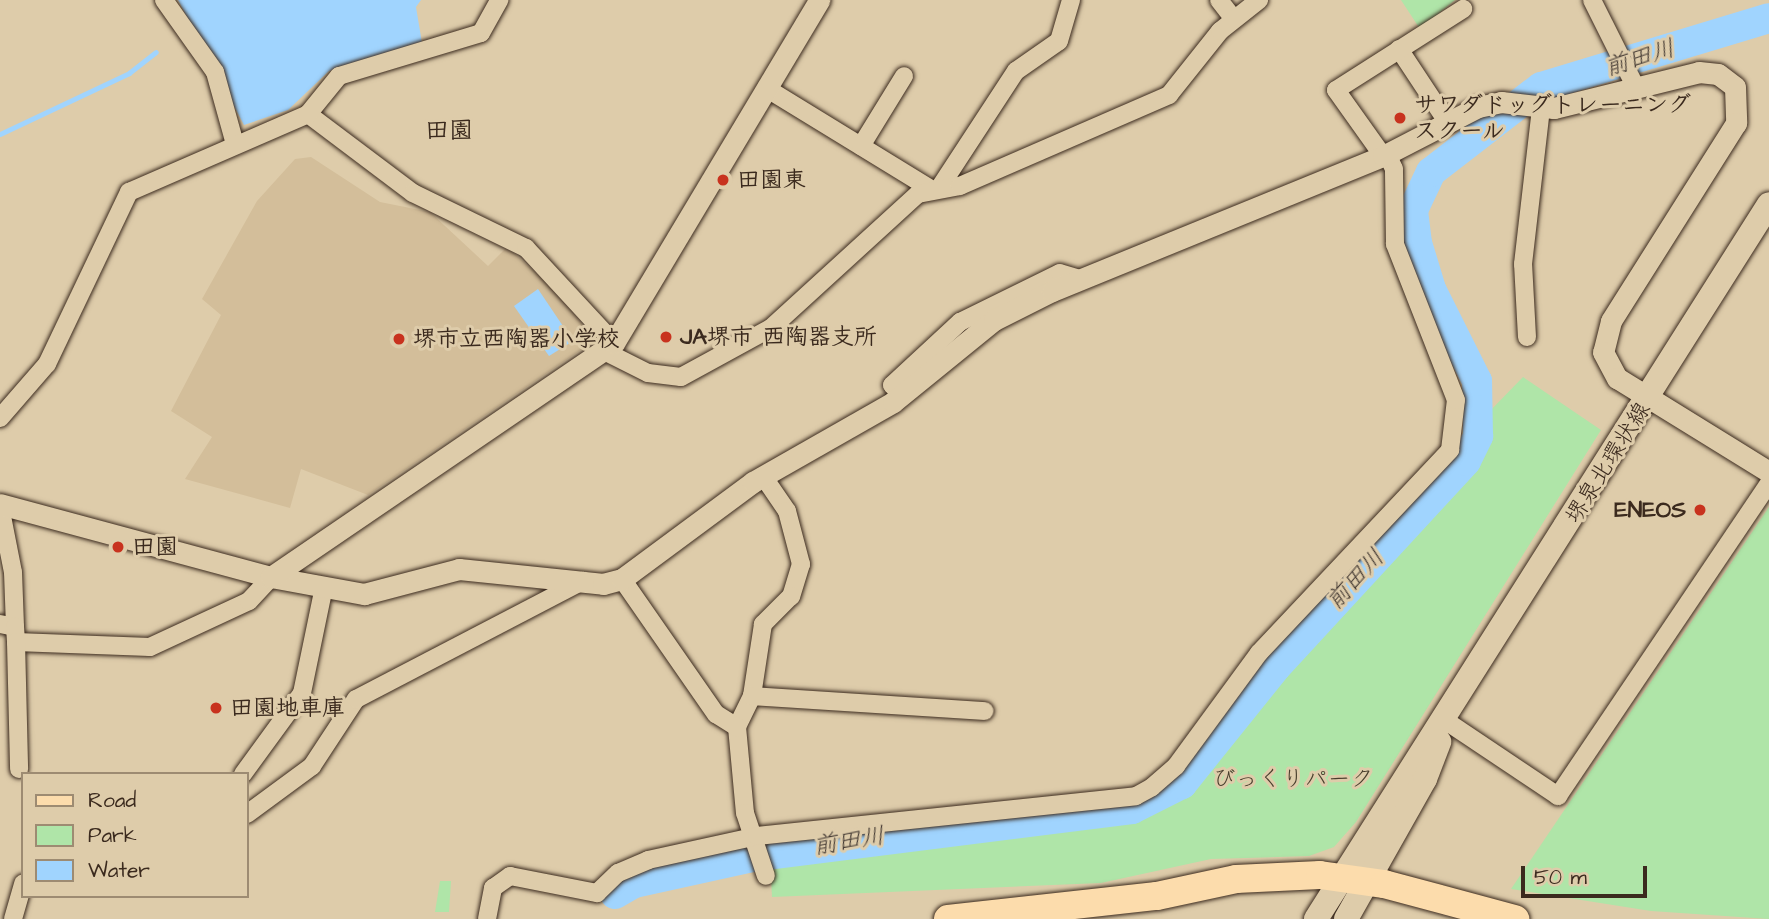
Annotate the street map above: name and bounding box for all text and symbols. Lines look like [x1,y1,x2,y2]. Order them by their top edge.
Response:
water label: 前田川 [1601,35,1679,83]
place label: サワダドッグトレーニング スクール [1414,91,1691,145]
marker: サワダドッグトレーニング スクール [1392,110,1408,126]
district label: 田園 [425,118,473,146]
place label: 田園東 [737,166,806,194]
marker: 田園東 [715,172,731,188]
place label: JA堺市 西陶器支所 [680,323,877,351]
place label: 堺市立西陶器小学校 [413,325,620,353]
marker: JA堺市 西陶器支所 [658,329,674,345]
marker: 堺市立西陶器小学校 [391,331,407,347]
street label: 堺泉北環状線 [1560,397,1656,529]
place label: ENEOS [1614,496,1686,524]
marker: ENEOS [1692,502,1708,518]
place label: 田園 [132,533,178,561]
marker: 田園 [110,539,126,555]
water label: 前田川 [1321,544,1391,616]
place label: 田園地車庫 [230,694,345,722]
marker: 田園地車庫 [208,700,224,716]
park label: びっくりパーク [1213,765,1373,793]
legend [21,772,248,898]
text: Road [88,786,136,815]
text: Park [88,821,137,850]
water label: 前田川 [811,822,887,862]
scale bar [1524,852,1650,896]
text: Water [88,856,150,885]
text: 50 m [1534,863,1587,892]

